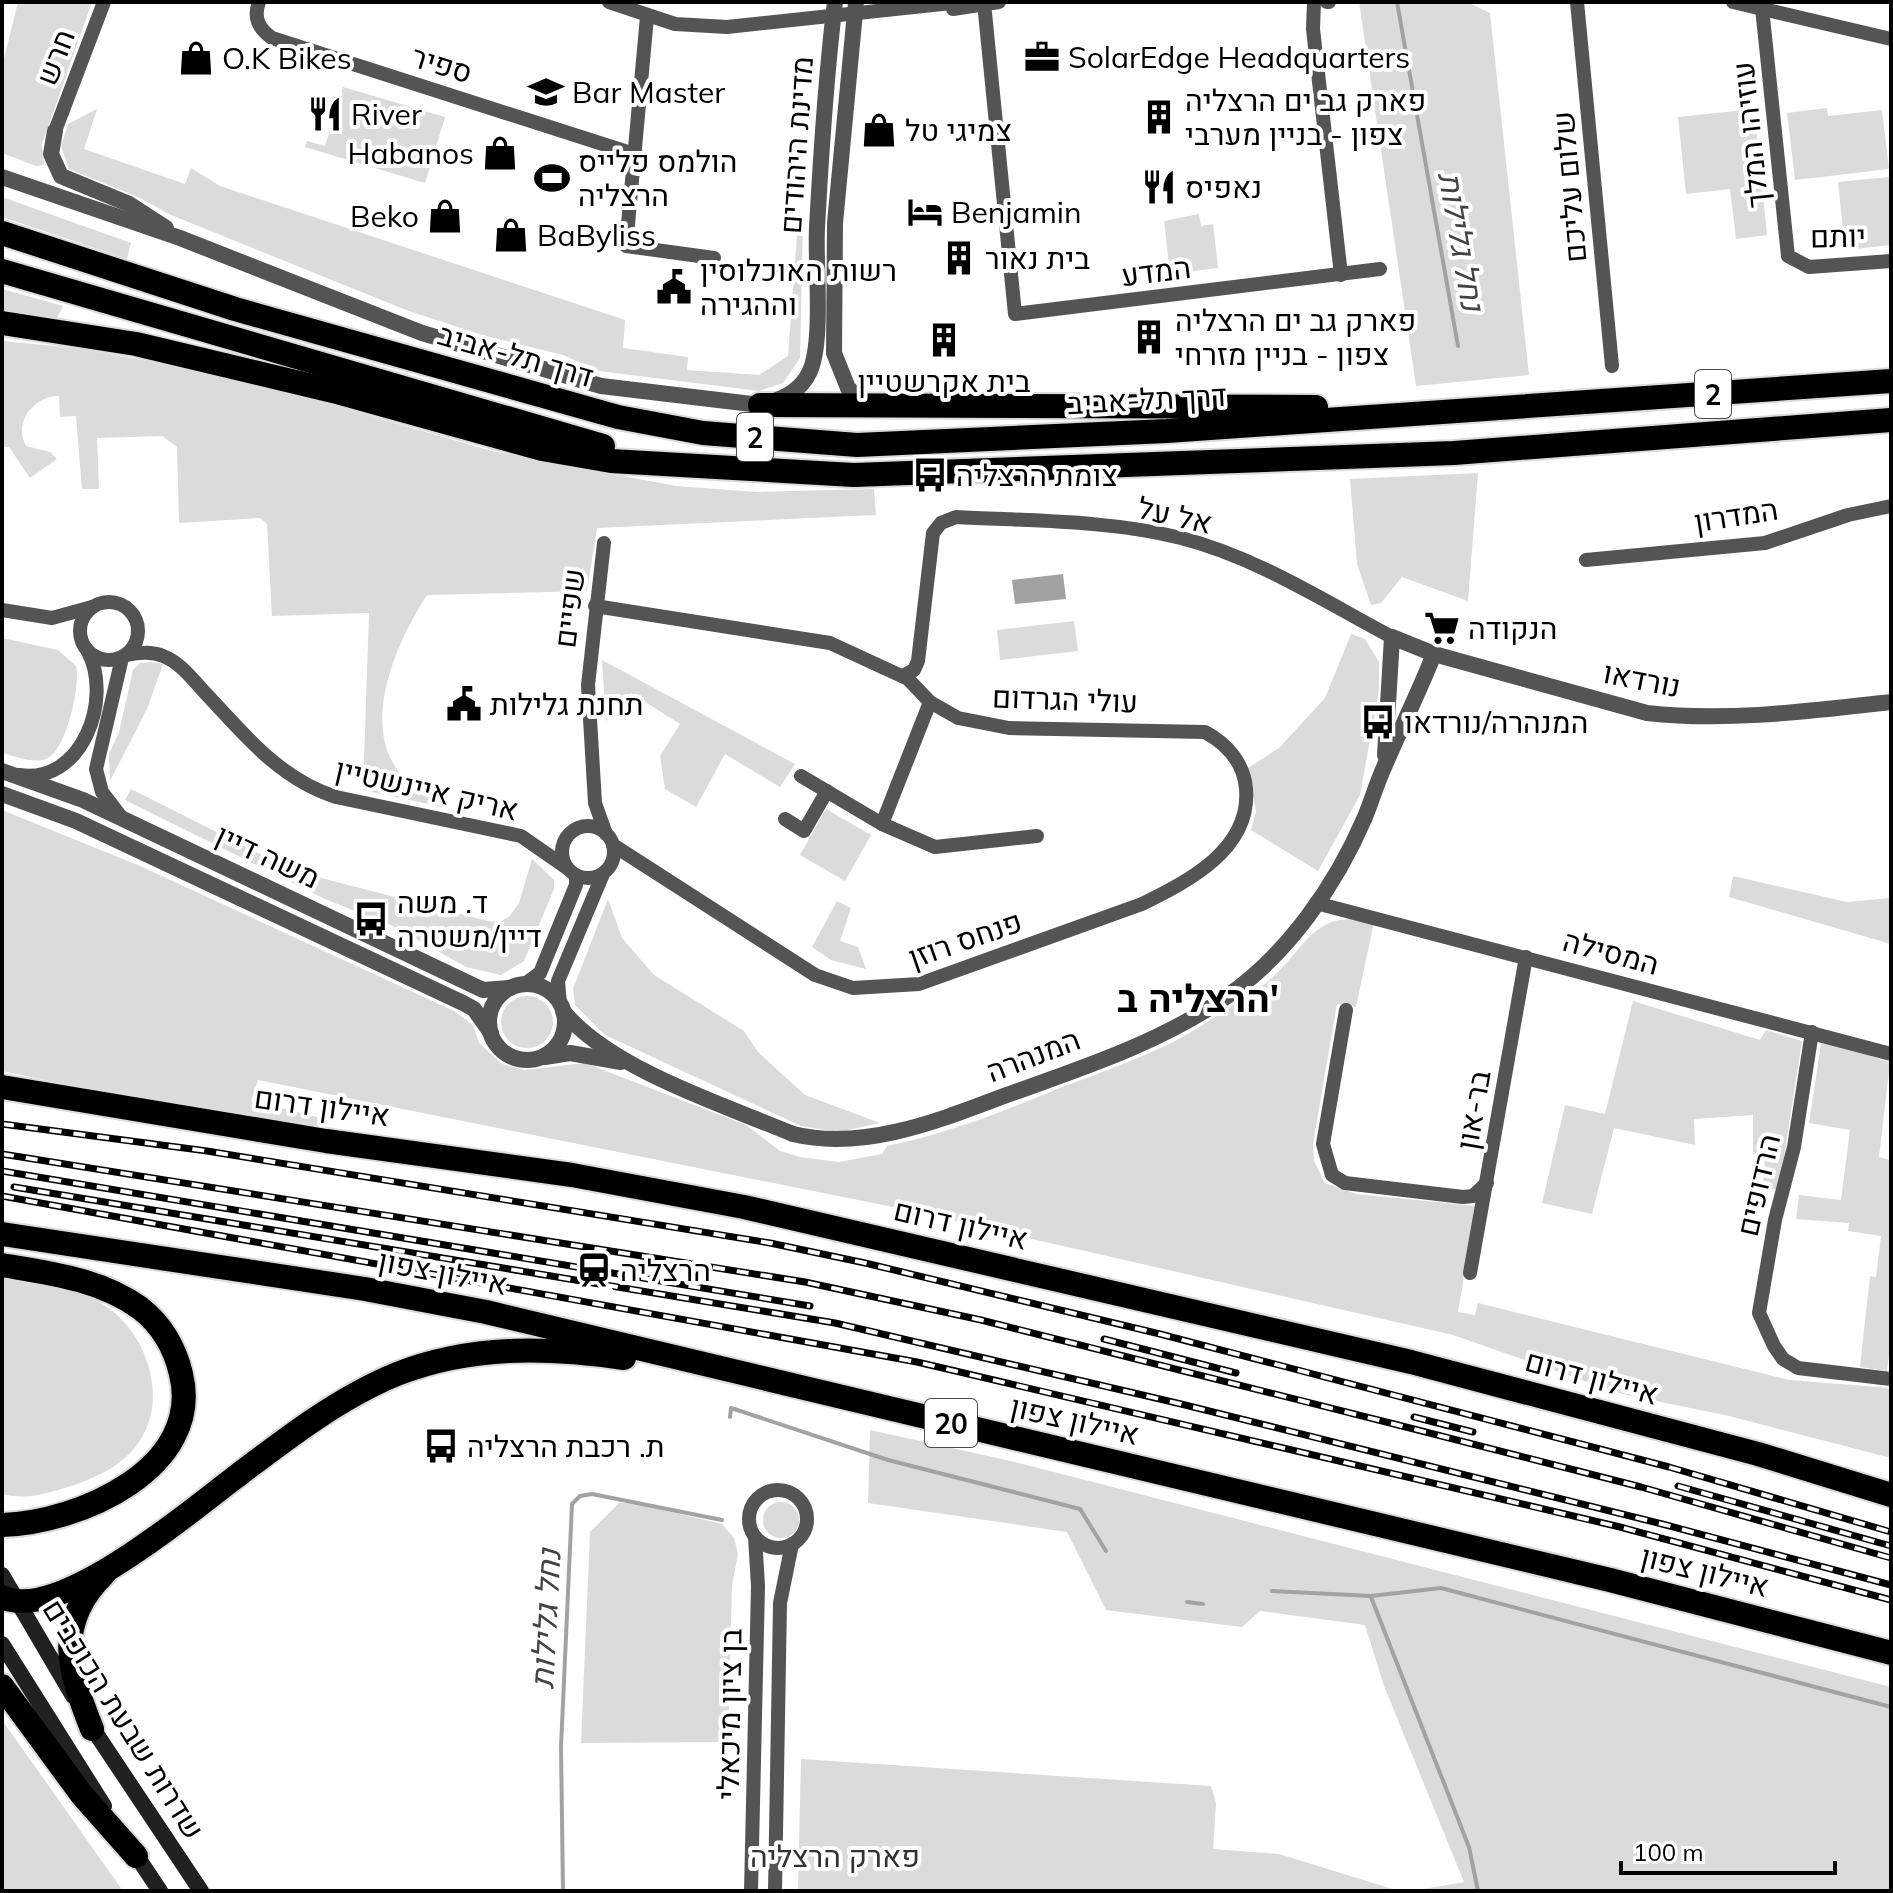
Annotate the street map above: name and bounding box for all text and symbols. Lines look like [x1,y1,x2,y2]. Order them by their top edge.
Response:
street label: חרש [27,24,83,90]
street label: ספיר [407,37,477,91]
office icon: SolarEdge Headquarters [1023,38,1061,76]
place label: SolarEdge Headquarters [1068,38,1410,76]
shop icon: O.K Bikes [177,39,215,77]
place label: O.K Bikes [222,39,352,77]
street label: מדינת היהודים [771,55,821,235]
street label: עוזיהו המלך [1723,60,1777,210]
school or university icon: Bar Master [527,73,565,111]
place label: Bar Master [572,73,725,111]
place label: פארק גב ים הרצליה צפון - בניין מערבי [1185,81,1426,153]
restaurant icon: River [306,95,344,133]
place label: River [351,95,422,133]
building icon: פארק גב ים הרצליה צפון - בניין מערבי [1140,98,1178,136]
street label: שלום עליכם [1543,110,1595,264]
shop icon: צמיגי טל [860,111,898,149]
place label: צמיגי טל [905,111,1012,149]
place label: Habanos [347,134,474,172]
shop icon: Habanos [481,134,519,172]
place label: הולמס פלייס הרצליה [578,142,737,214]
sports icon: הולמס פלייס הרצליה [533,159,571,197]
restaurant icon: נאפיס [1140,168,1178,206]
place label: נאפיס [1185,168,1262,206]
water label: נחל גלילות [1430,169,1494,316]
hotel icon: Benjamin [906,193,944,231]
place label: Benjamin [951,193,1082,231]
place label: Beko [350,197,419,235]
shop icon: Beko [426,197,464,235]
shop icon: BaByliss [492,216,530,254]
place label: BaByliss [537,216,656,254]
street label: יותם [1810,217,1866,255]
building icon: בית נאור [940,239,978,277]
place label: בית נאור [985,239,1090,277]
street label: המדע [1119,248,1193,294]
place label: רשות האוכלוסין וההגירה [700,251,897,323]
public building icon: רשות האוכלוסין וההגירה [655,268,693,306]
place label: פארק גב ים הרצליה צפון - בניין מזרחי [1175,301,1416,373]
street label: דרך תל-אביב [434,315,598,395]
building icon: פארק גב ים הרצליה צפון - בניין מזרחי [1130,318,1168,356]
building icon: בית אקרשטיין [925,321,963,359]
place label: בית אקרשטיין [857,362,1031,400]
road number: 2 [1695,370,1731,418]
street label: דרך תל-אביב [1066,376,1228,422]
road number: 2 [737,413,773,461]
bus stop icon: צומת הרצליה [911,456,949,494]
place label: צומת הרצליה [956,456,1118,494]
street label: אל על [1134,488,1216,542]
street label: המדרון [1691,490,1781,540]
street label: שפיים [545,566,593,650]
supermarket icon: הנקודה [1423,609,1461,647]
place label: הנקודה [1468,609,1557,647]
street label: נורדאו [1600,653,1684,705]
street label: עולי הגרדום [991,677,1139,721]
public building icon: תחנת גלילות [445,685,483,723]
place label: תחנת גלילות [490,685,643,723]
bus stop icon: המנהרה/נורדאו [1359,703,1397,741]
place label: המנהרה/נורדאו [1404,703,1588,741]
street label: אריק איינשטיין [332,749,522,829]
street label: משה דיין [210,815,326,897]
place label: ד. משה דיין/משטרה [397,883,542,955]
bus stop icon: ד. משה דיין/משטרה [352,900,390,938]
street label: פנחס רוזן [903,902,1027,976]
street label: המסילה [1559,921,1663,983]
district label: הרצליה ב' [1117,974,1279,1022]
street label: המנהרה [981,1020,1085,1090]
street label: בר-און [1447,1067,1499,1153]
street label: איילון דרום [252,1078,392,1134]
street label: הרדופים [1728,1130,1788,1240]
street label: איילון דרום [890,1190,1032,1258]
street label: איילון צפון [375,1241,511,1303]
station icon: הרצליה [575,1251,613,1289]
place label: הרצליה [620,1251,711,1289]
street label: איילון דרום [1521,1341,1663,1413]
street label: איילון צפון [1007,1387,1143,1453]
road number: 20 [925,1399,977,1447]
bus stop icon: ת. רכבת הרצליה [422,1427,460,1465]
place label: ת. רכבת הרצליה [467,1427,664,1465]
street label: איילון צפון [1637,1537,1773,1605]
water label: נחל גלילות [521,1546,569,1690]
street label: שדרות שבעת הכוכבים [35,1592,213,1846]
street label: בן ציון מיכאלי [709,1628,749,1800]
scale bar [1621,1825,1835,1875]
park label: פארק הרצליה [750,1837,920,1875]
text: 100 m [1633,1837,1704,1867]

